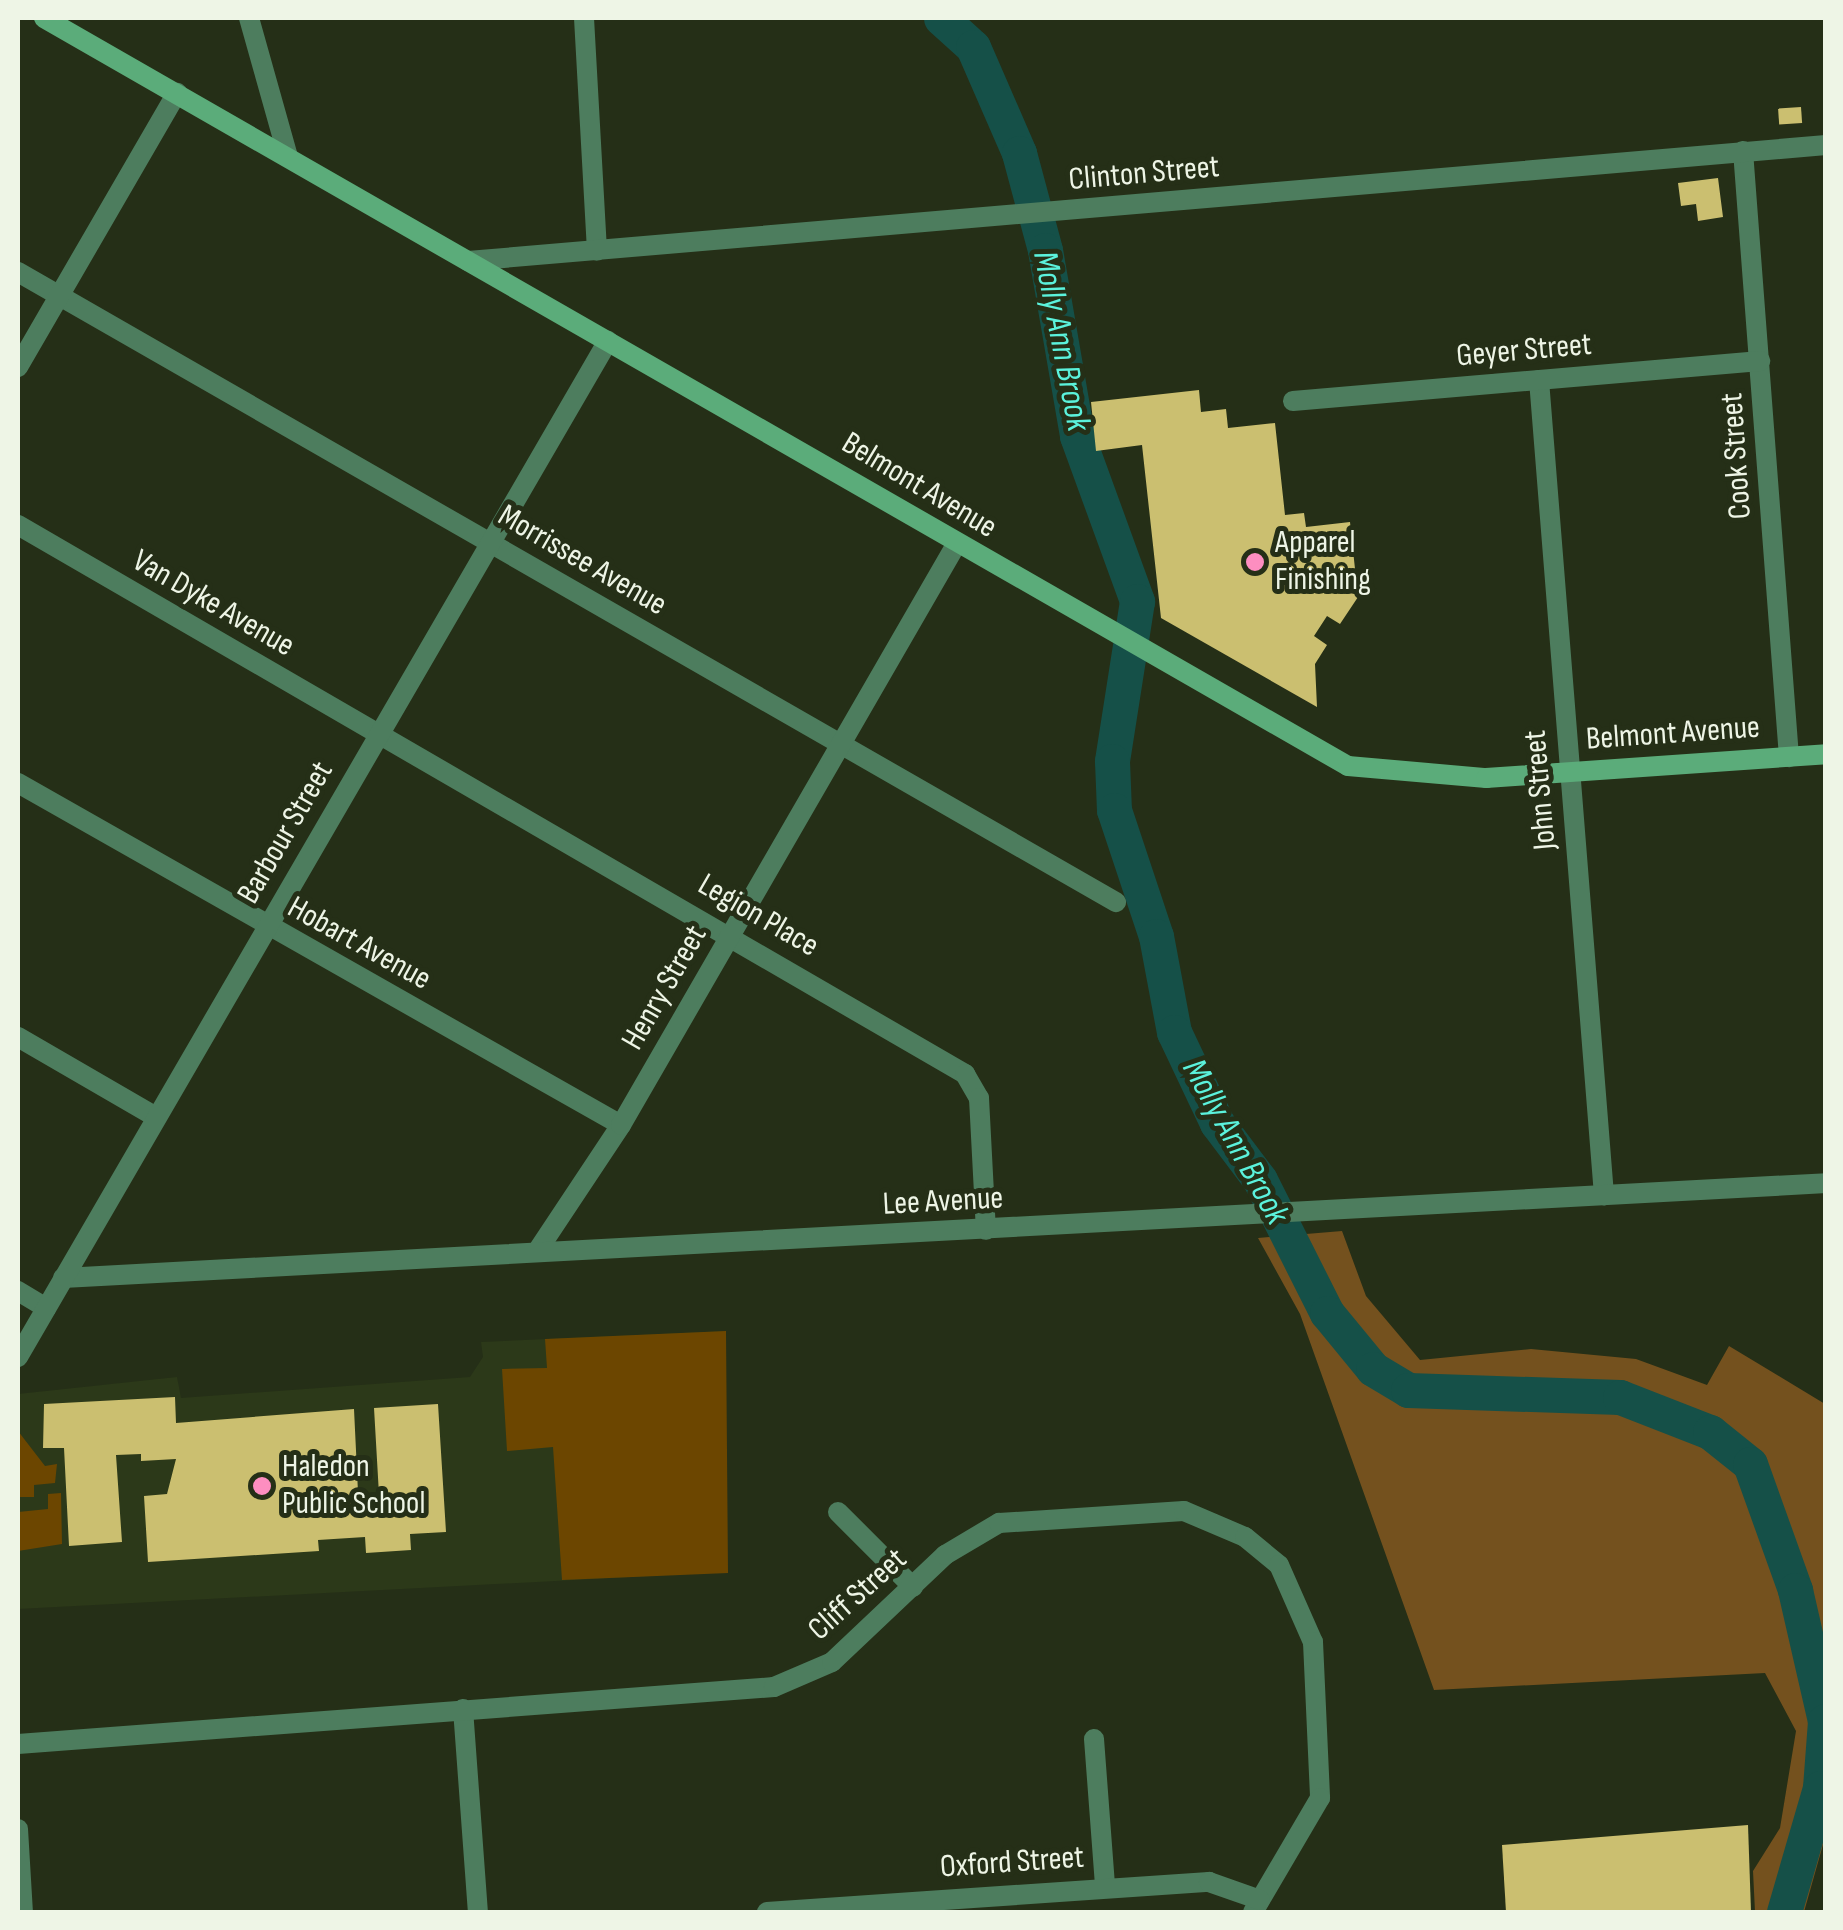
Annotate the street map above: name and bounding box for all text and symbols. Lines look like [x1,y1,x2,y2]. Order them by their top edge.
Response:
street label: Clinton Street [1067,148,1221,200]
water label: Molly Ann Brook [1023,248,1099,434]
street label: Geyer Street [1455,326,1593,376]
street label: Cook Street [1713,392,1761,520]
street label: Belmont Avenue [835,425,1003,547]
street label: Morrissee Avenue [491,497,673,625]
place label: Apparel Finishing [1275,525,1371,600]
street label: Van Dyke Avenue [125,542,301,666]
marker: Apparel Finishing [1244,551,1266,573]
street label: Belmont Avenue [1585,709,1761,759]
street label: John Street [1517,729,1565,851]
street label: Barbour Street [230,755,342,911]
street label: Legion Place [691,866,825,966]
street label: Hobart Avenue [281,889,437,999]
street label: Henry Street [614,919,716,1057]
water label: Molly Ann Brook [1172,1052,1298,1232]
street label: Lee Avenue [882,1180,1004,1224]
place label: Haledon Public School [282,1449,425,1524]
marker: Haledon Public School [251,1475,273,1497]
street label: Cliff Street [801,1541,915,1649]
street label: Oxford Street [939,1839,1085,1887]

